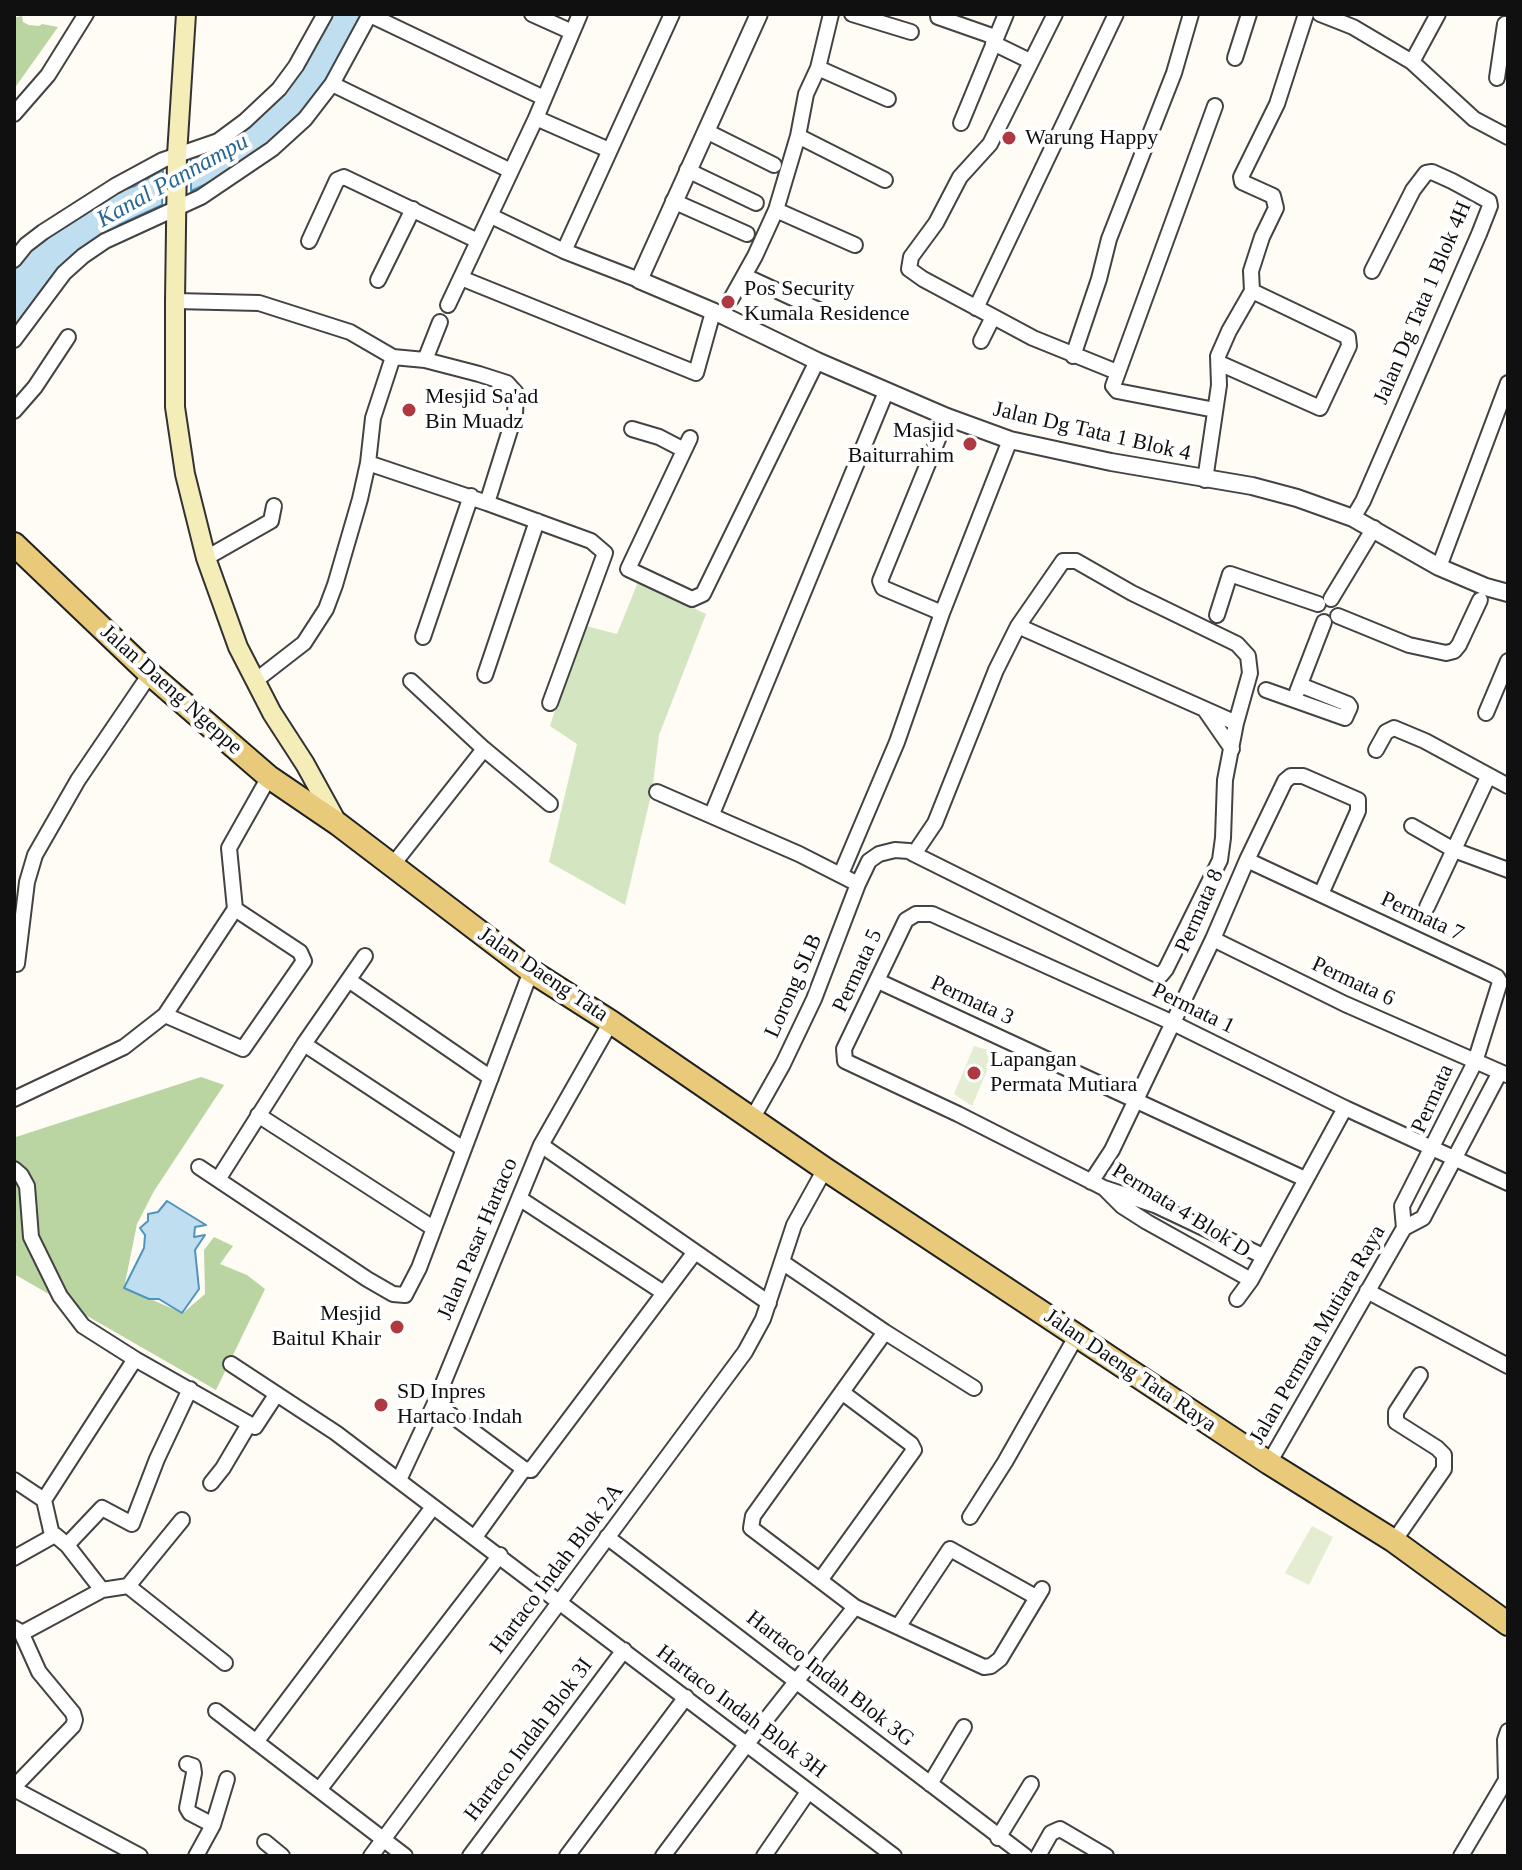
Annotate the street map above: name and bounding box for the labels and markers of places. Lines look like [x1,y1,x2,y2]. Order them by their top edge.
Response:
place label: Warung Happy [1025,125,1158,151]
marker: Warung Happy [1000,129,1018,147]
place label: Pos Security Kumala Residence [744,276,910,328]
marker: Pos Security Kumala Residence [719,293,737,311]
place label: Mesjid Sa'ad Bin Muadz [425,384,538,436]
marker: Mesjid Sa'ad Bin Muadz [400,401,418,419]
place label: Masjid Baiturrahim [848,418,954,470]
marker: Masjid Baiturrahim [961,435,979,453]
place label: Lapangan Permata Mutiara [990,1047,1137,1098]
marker: Lapangan Permata Mutiara [965,1064,983,1082]
place label: Mesjid Baitul Khair [272,1301,381,1352]
marker: Mesjid Baitul Khair [388,1318,406,1336]
place label: SD Inpres Hartaco Indah [397,1379,522,1430]
marker: SD Inpres Hartaco Indah [372,1396,390,1414]

